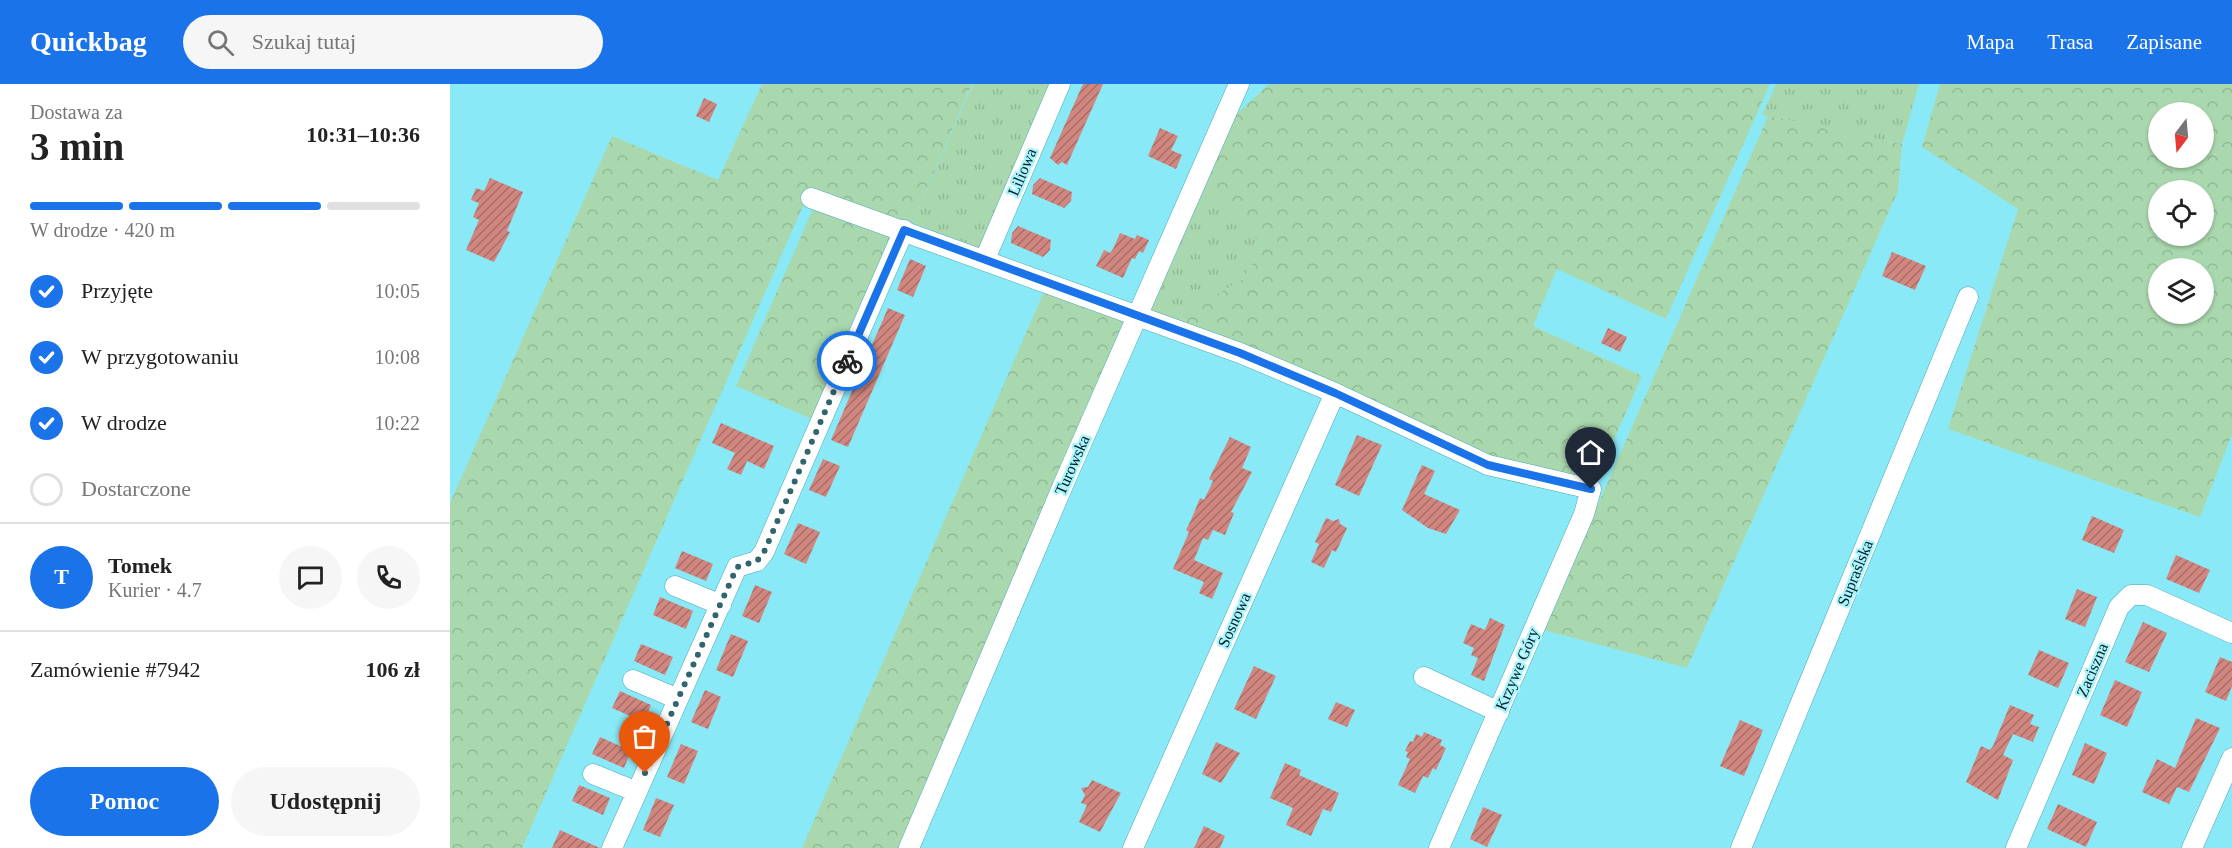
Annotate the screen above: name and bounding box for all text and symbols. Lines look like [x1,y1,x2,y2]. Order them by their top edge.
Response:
search box [183,15,603,69]
text: Quickbag [30,26,147,57]
icon: search [204,26,237,59]
text: Szukaj tutaj [252,29,356,54]
text: Mapa [1966,30,2014,54]
text: Trasa [2047,30,2093,54]
text: Zapisane [2126,30,2202,54]
text: Dostawa za [30,101,123,123]
north arrow [2148,102,2214,168]
map controls [2148,102,2214,324]
text: 10:31–10:36 [306,122,420,147]
text: 3 min [30,125,124,168]
street label: Liliowa [1004,146,1040,198]
button: locate [2148,180,2214,246]
text: W drodze · 420 m [30,219,175,241]
button: layers [2148,258,2214,324]
icon: check [30,275,63,308]
text: Przyjęte [81,278,153,303]
text: 10:05 [374,280,420,302]
courier [817,331,877,391]
icon: check [30,341,63,374]
text: W przygotowaniu [81,344,239,369]
icon: bike [831,345,864,378]
text: 10:08 [374,346,420,368]
icon: check [30,407,63,440]
text: W drodze [81,410,167,435]
text: 10:22 [374,412,420,434]
pin [1565,427,1616,489]
street label: Turowska [1051,433,1093,497]
icon: home [1574,436,1607,469]
text: Dostarczone [81,476,191,501]
street label: Supraślska [1834,538,1877,609]
button: chat [279,546,342,609]
button: phone [357,546,420,609]
text: Tomek [108,553,172,578]
text: T [54,564,69,589]
text: Kurier · 4.7 [108,579,202,601]
street label: Sosnowa [1214,590,1254,650]
street label: Krzywe Góry [1492,625,1543,713]
street label: Zaciszna [2073,641,2111,699]
text: Zamówienie #7942 [30,657,200,682]
text: 106 zł [366,657,420,682]
pin [619,711,670,773]
icon: bag [628,720,661,753]
button: Pomoc [30,767,219,836]
button: Udostępnij [231,767,420,836]

